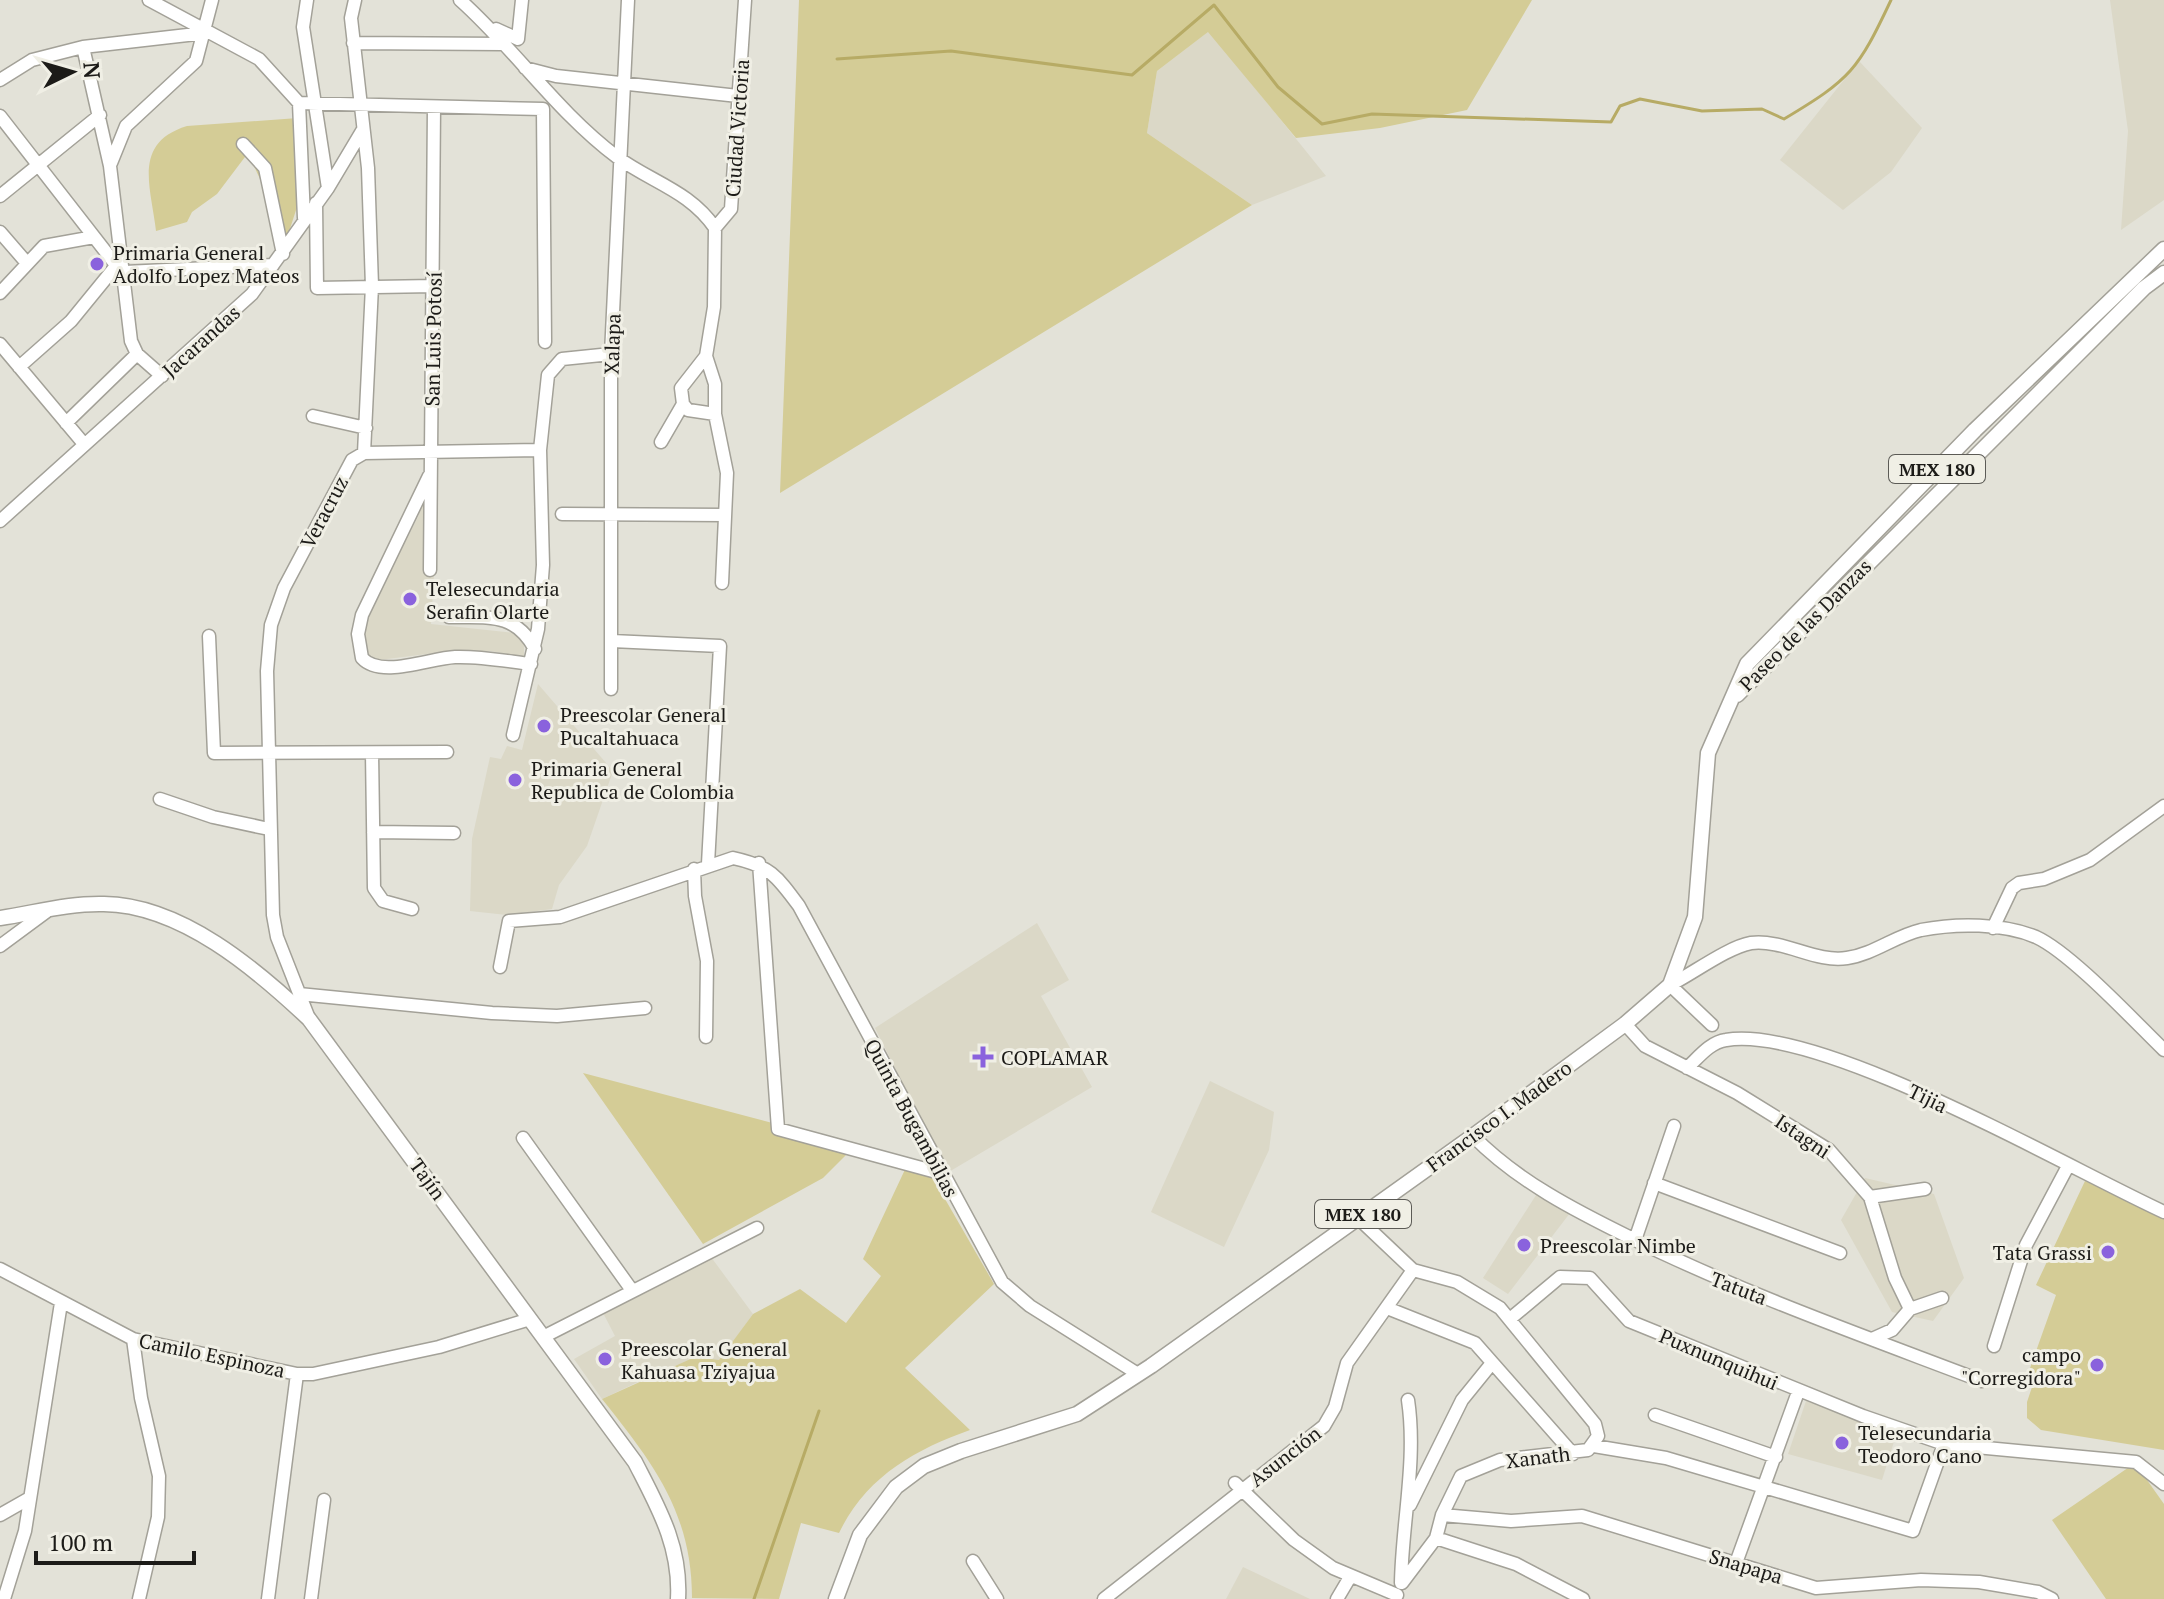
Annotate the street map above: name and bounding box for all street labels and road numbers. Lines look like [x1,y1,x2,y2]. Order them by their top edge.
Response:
street label: Ciudad Victoria [719,58,755,198]
street label: San Luis Potosí [418,271,448,407]
street label: Jacarandas [156,299,246,383]
street label: Xalapa [597,313,627,375]
road number: MEX 180 [1889,455,1985,483]
street label: Veracruz [294,471,354,553]
street label: Paseo de las Danzas [1733,553,1877,697]
street label: Quinta Bugambilias [859,1034,965,1202]
street label: Francisco I. Madero [1421,1054,1577,1178]
street label: Tijia [1904,1077,1952,1119]
street label: Istagni [1770,1108,1836,1164]
street label: Tajín [404,1153,452,1205]
road number: MEX 180 [1315,1200,1411,1228]
street label: Tatuta [1707,1265,1771,1311]
street label: Puxnunquihui [1655,1322,1783,1396]
street label: Camilo Espinoza [137,1326,287,1384]
street label: Asunción [1244,1419,1326,1492]
street label: Xanath [1504,1440,1572,1474]
street label: Snapapa [1706,1542,1786,1590]

